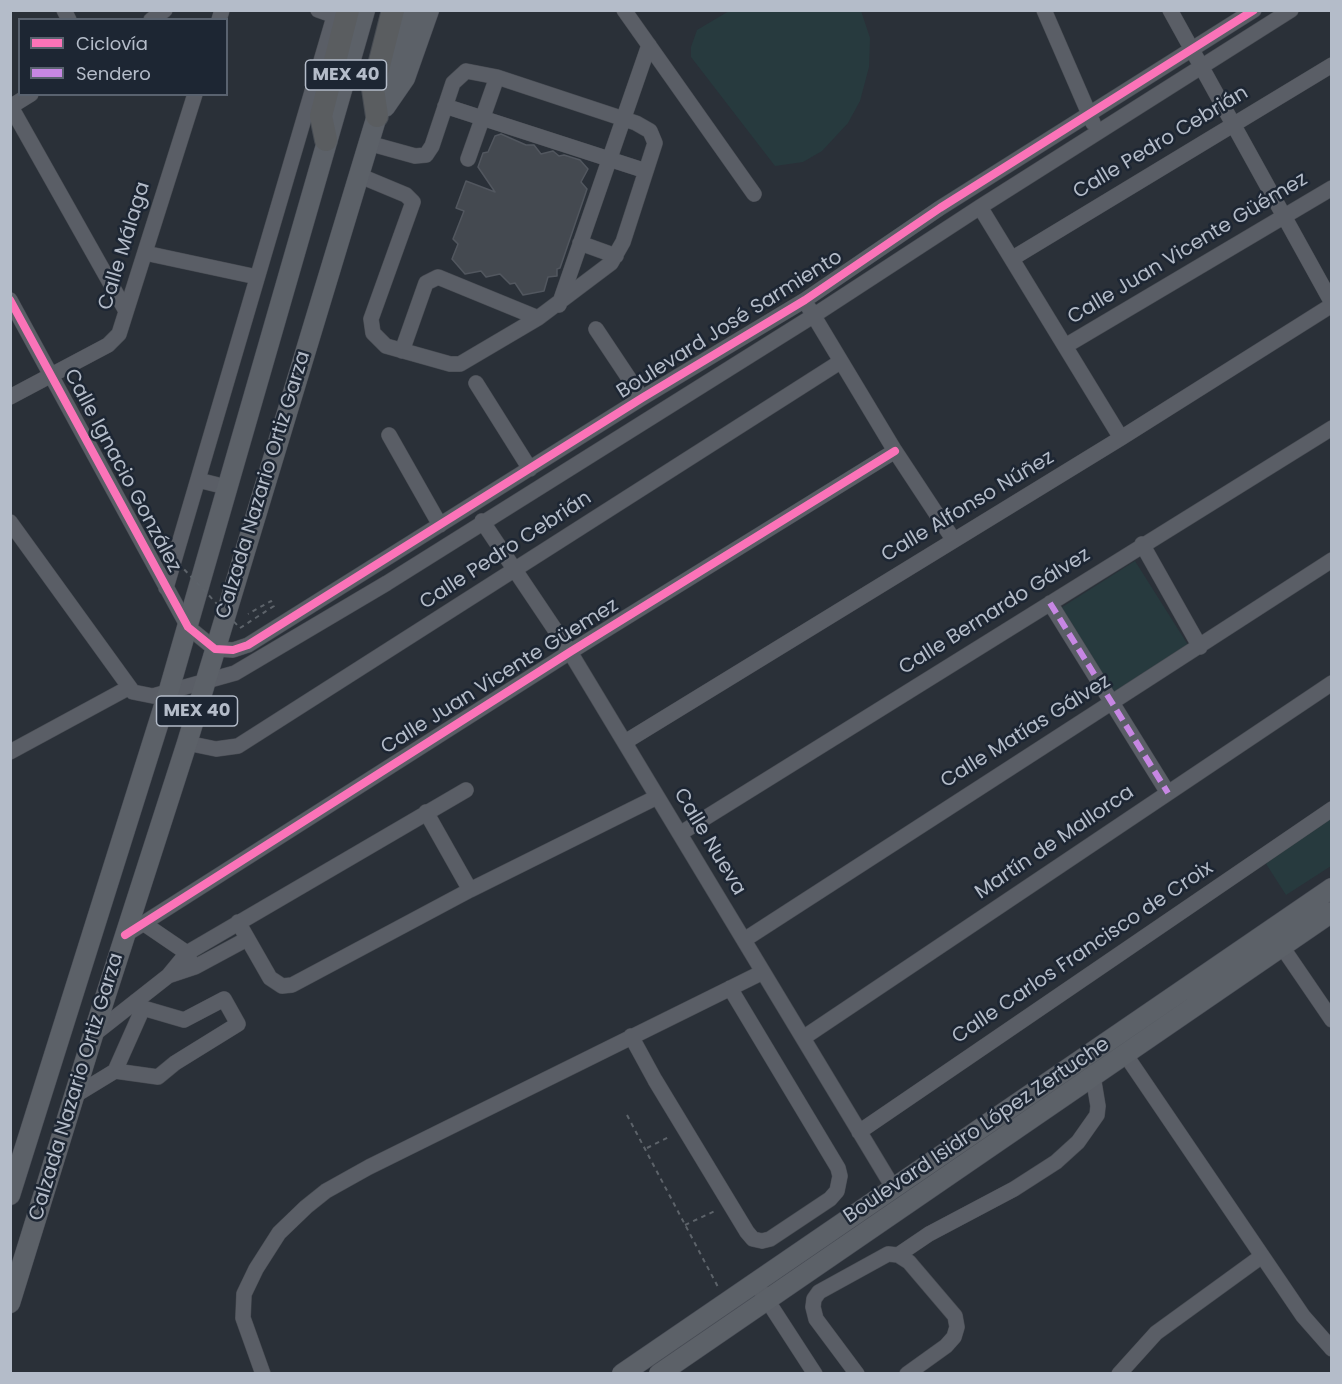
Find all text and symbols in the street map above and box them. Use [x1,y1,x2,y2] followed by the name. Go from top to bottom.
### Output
[18,18,228,96] legend
[76,31,148,56] text: Ciclovía
[306,60,386,90] road number: MEX 40
[76,61,151,86] text: Sendero
[1069,81,1253,205] street label: Calle Pedro Cebrián
[1064,168,1312,330] street label: Calle Juan Vicente Güémez
[94,179,156,313] street label: Calle Málaga
[613,246,847,404] street label: Boulevard José Sarmiento
[212,348,316,622] street label: Calzada Nazario Ortiz Garza
[58,365,186,577] street label: Calle Ignacio González
[877,446,1059,568] street label: Calle Alfonso Núñez
[416,487,596,615] street label: Calle Pedro Cebrián
[895,543,1095,681] street label: Calle Bernardo Gálvez
[377,594,623,760] street label: Calle Juan Vicente Güemez
[937,670,1115,794] street label: Calle Matías Gálvez
[156,696,238,726] road number: MEX 40
[971,781,1139,905] street label: Martín de Mallorca
[668,784,750,900] street label: Calle Nueva
[948,856,1218,1050] street label: Calle Carlos Francisco de Croix
[25,950,129,1224] street label: Calzada Nazario Ortiz Garza
[839,1033,1115,1229] street label: Boulevard Isidro López Zertuche

